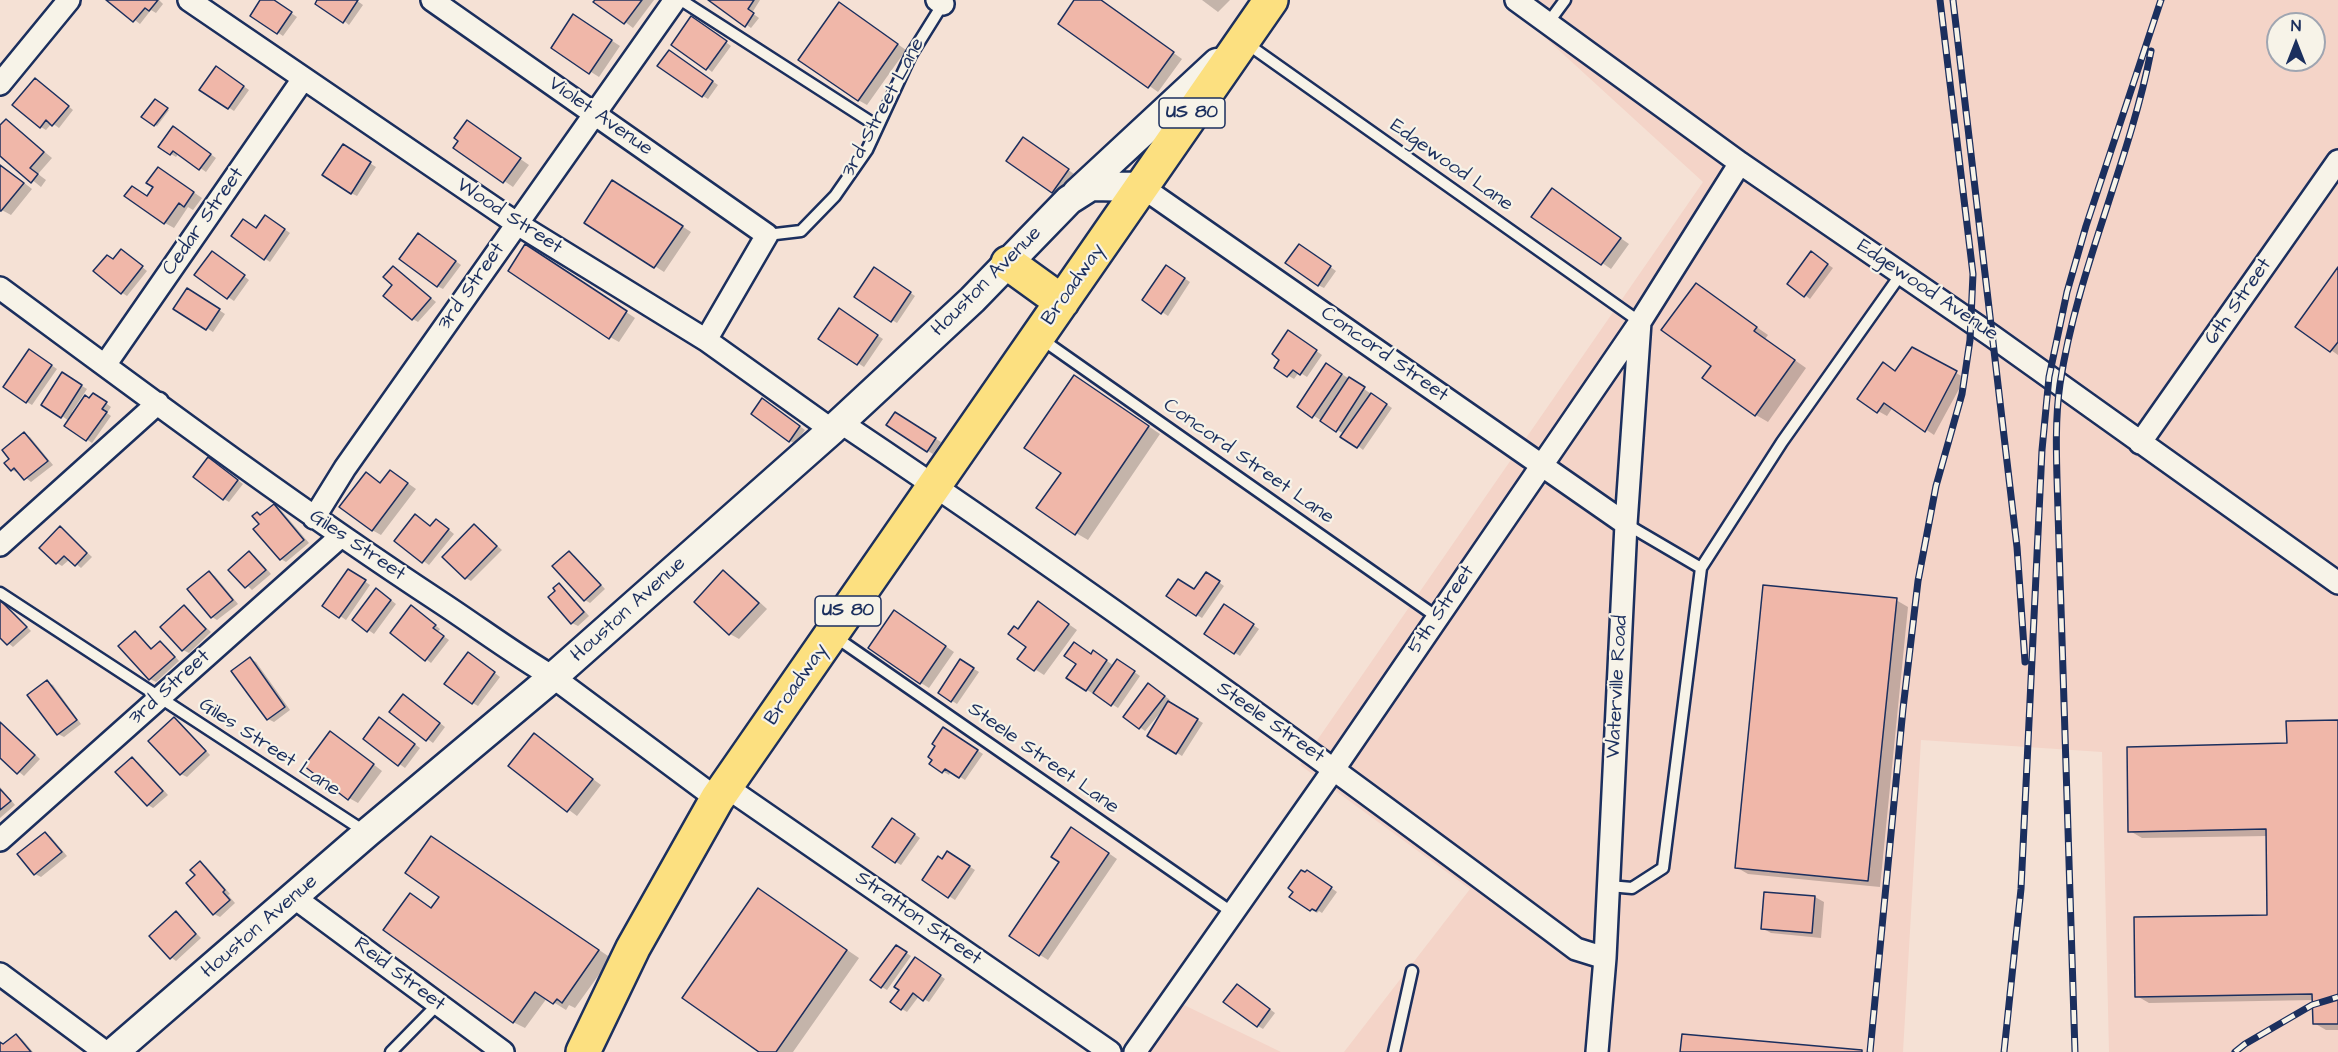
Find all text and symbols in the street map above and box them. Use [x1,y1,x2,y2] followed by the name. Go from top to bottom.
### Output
[2266,12,2326,72] north arrow
[2291,15,2301,37] text: N
[837,34,931,182] street label: 3rd Street Lane
[543,72,657,162] street label: Violet Avenue
[1159,98,1225,128] road number: US 80
[1385,115,1517,217] street label: Edgewood Lane
[158,163,250,281] street label: Cedar Street
[452,174,566,260] street label: Wood Street
[927,222,1047,342] street label: Houston Avenue
[1852,235,2002,347] street label: Edgewood Avenue
[433,239,511,335] street label: 3rd Street
[1037,240,1111,330] street label: Broadway
[2200,254,2278,350] street label: 6th Street
[1316,302,1452,408] street label: Concord Street
[1158,394,1338,530] street label: Concord Street Lane
[304,505,410,587] street label: Giles Street
[567,552,691,668] street label: Houston Avenue
[1404,561,1480,659] street label: 5th Street
[815,596,881,626] road number: US 80
[1602,615,1634,759] street label: Waterville Road
[760,640,834,730] street label: Broadway
[124,645,216,731] street label: 3rd Street
[1211,677,1329,769] street label: Steele Street
[194,693,344,803] street label: Giles Street Lane
[963,698,1123,820] street label: Steele Street Lane
[850,866,986,972] street label: Stratton Street
[197,870,323,984] street label: Houston Avenue
[349,933,449,1017] street label: Reid Street

